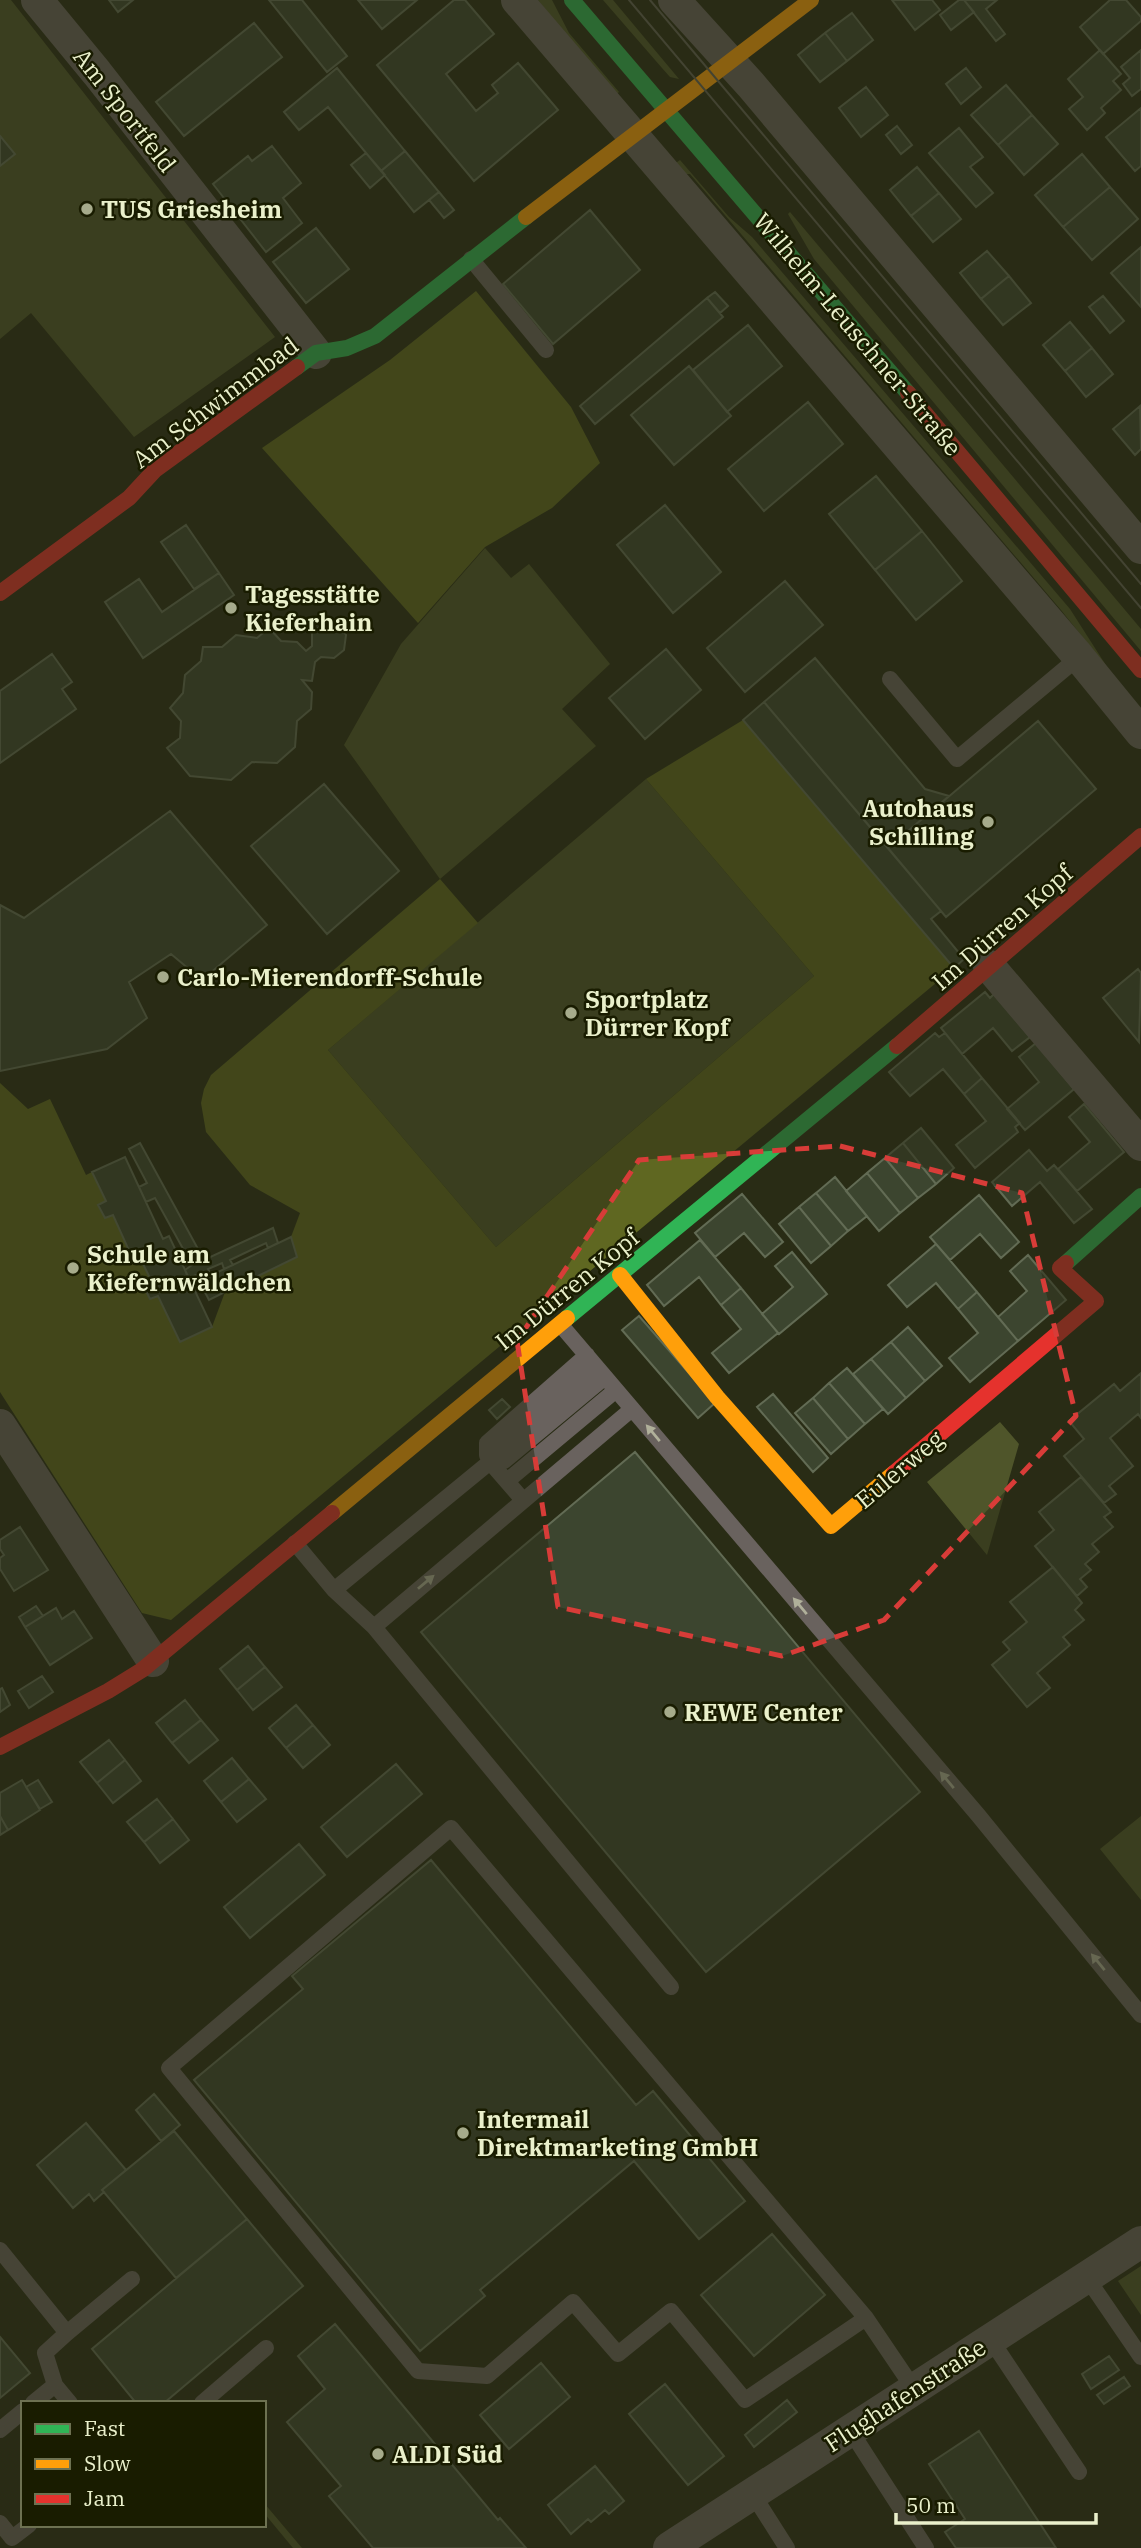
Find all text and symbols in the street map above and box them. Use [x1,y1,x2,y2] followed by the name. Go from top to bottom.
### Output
[66,41,184,179] street label: Am Sportfeld
[101,193,282,225] place label: TUS Griesheim
[79,201,95,217] marker: TUS Griesheim
[747,206,969,462] street label: Wilhelm-Leuschner-Straße
[125,329,305,475] street label: Am Schwimmbad
[245,578,380,638] place label: Tagesstätte Kieferhain
[223,600,239,616] marker: Tagesstätte Kieferhain
[862,792,974,852] place label: Autohaus Schilling
[980,814,996,830] marker: Autohaus Schilling
[925,856,1080,997] street label: Im Dürren Kopf
[177,961,483,993] place label: Carlo-Mierendorff-Schule
[155,969,171,985] marker: Carlo-Mierendorff-Schule
[585,983,731,1043] place label: Sportplatz Dürrer Kopf
[563,1005,579,1021] marker: Sportplatz Dürrer Kopf
[488,1220,647,1357] street label: Im Dürren Kopf
[87,1238,292,1298] place label: Schule am Kiefernwäldchen
[65,1260,81,1276] marker: Schule am Kiefernwäldchen
[848,1423,950,1515] street label: Eulerweg
[646,1424,661,1441] one-way arrow
[417,1575,435,1590] one-way arrow
[792,1597,808,1615] one-way arrow
[684,1696,843,1728] place label: REWE Center
[662,1704,678,1720] marker: REWE Center
[940,1771,955,1788] one-way arrow
[1091,1953,1106,1970] one-way arrow
[477,2103,758,2163] place label: Intermail Direktmarketing GmbH
[455,2125,471,2141] marker: Intermail Direktmarketing GmbH
[818,2331,992,2459] street label: Flughafenstraße
[21,2401,266,2527] legend
[84,2414,125,2442] text: Fast
[392,2438,502,2470] place label: ALDI Süd
[370,2446,386,2462] marker: ALDI Süd
[84,2449,131,2477] text: Slow
[896,2482,1096,2526] scale bar
[84,2484,125,2512] text: Jam
[906,2491,956,2519] text: 50 m

